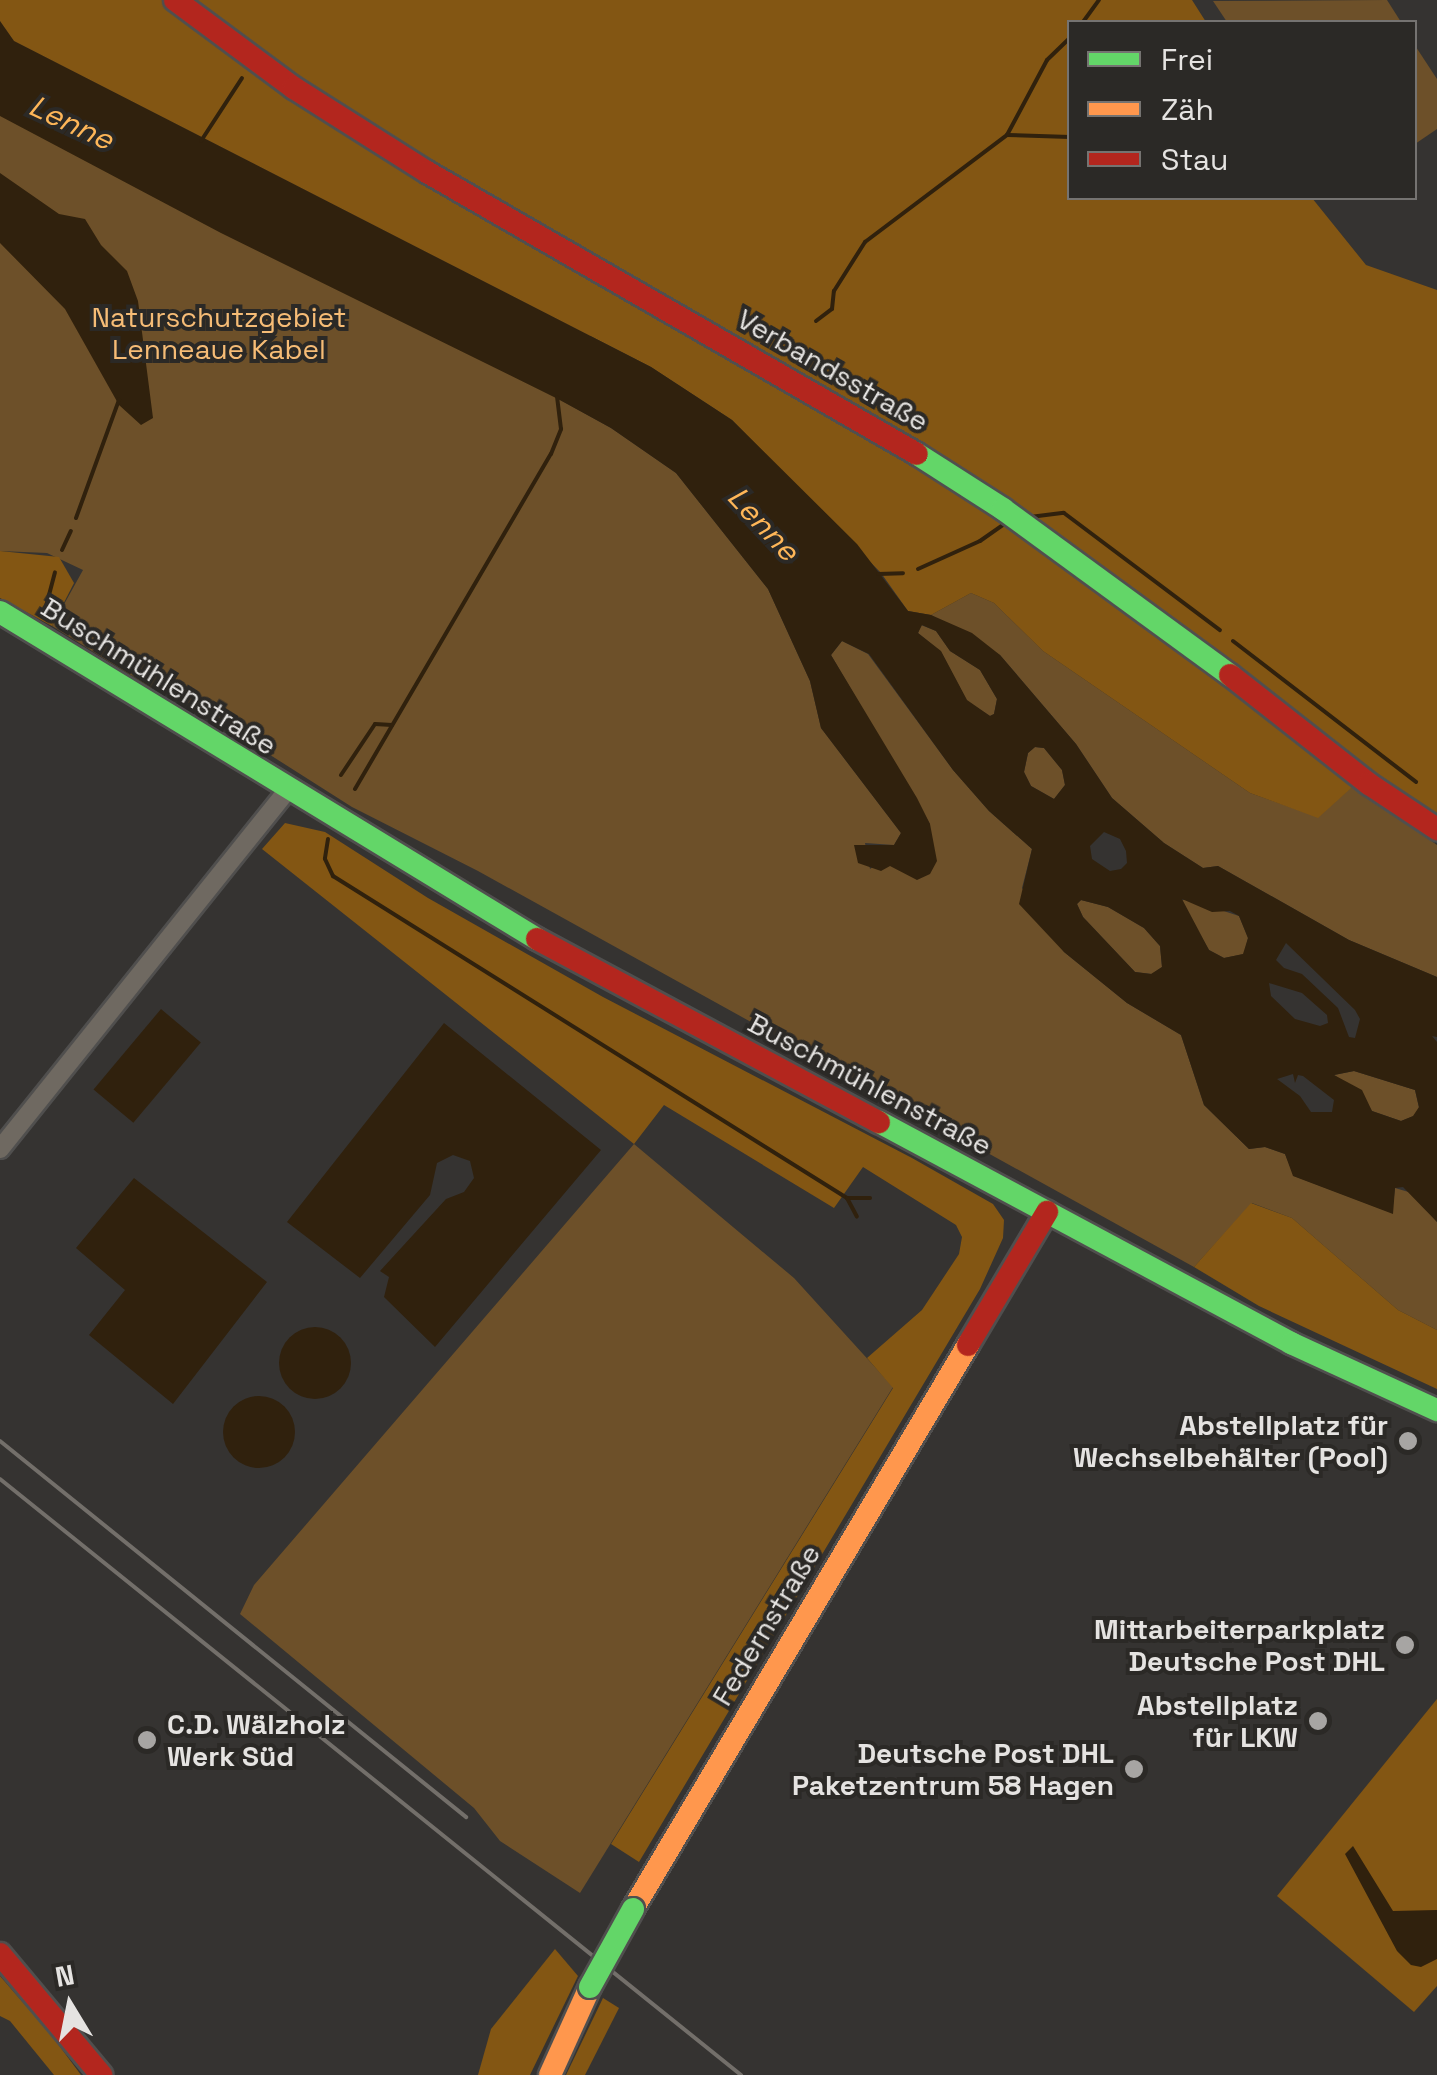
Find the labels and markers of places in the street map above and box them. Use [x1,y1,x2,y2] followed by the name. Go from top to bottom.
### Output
[1073,1408,1388,1474] place label: Abstellplatz für Wechselbehälter (Pool)
[1397,1430,1419,1452] marker: Abstellplatz für Wechselbehälter (Pool)
[1094,1612,1385,1678] place label: Mittarbeiterparkplatz Deutsche Post DHL
[1394,1634,1416,1656] marker: Mittarbeiterparkplatz Deutsche Post DHL
[1137,1688,1298,1754] place label: Abstellplatz für LKW
[167,1707,346,1773] place label: C.D. Wälzholz Werk Süd
[1307,1710,1329,1732] marker: Abstellplatz für LKW
[136,1729,158,1751] marker: C.D. Wälzholz Werk Süd
[792,1736,1114,1802] place label: Deutsche Post DHL Paketzentrum 58 Hagen
[1123,1758,1145,1780] marker: Deutsche Post DHL Paketzentrum 58 Hagen

